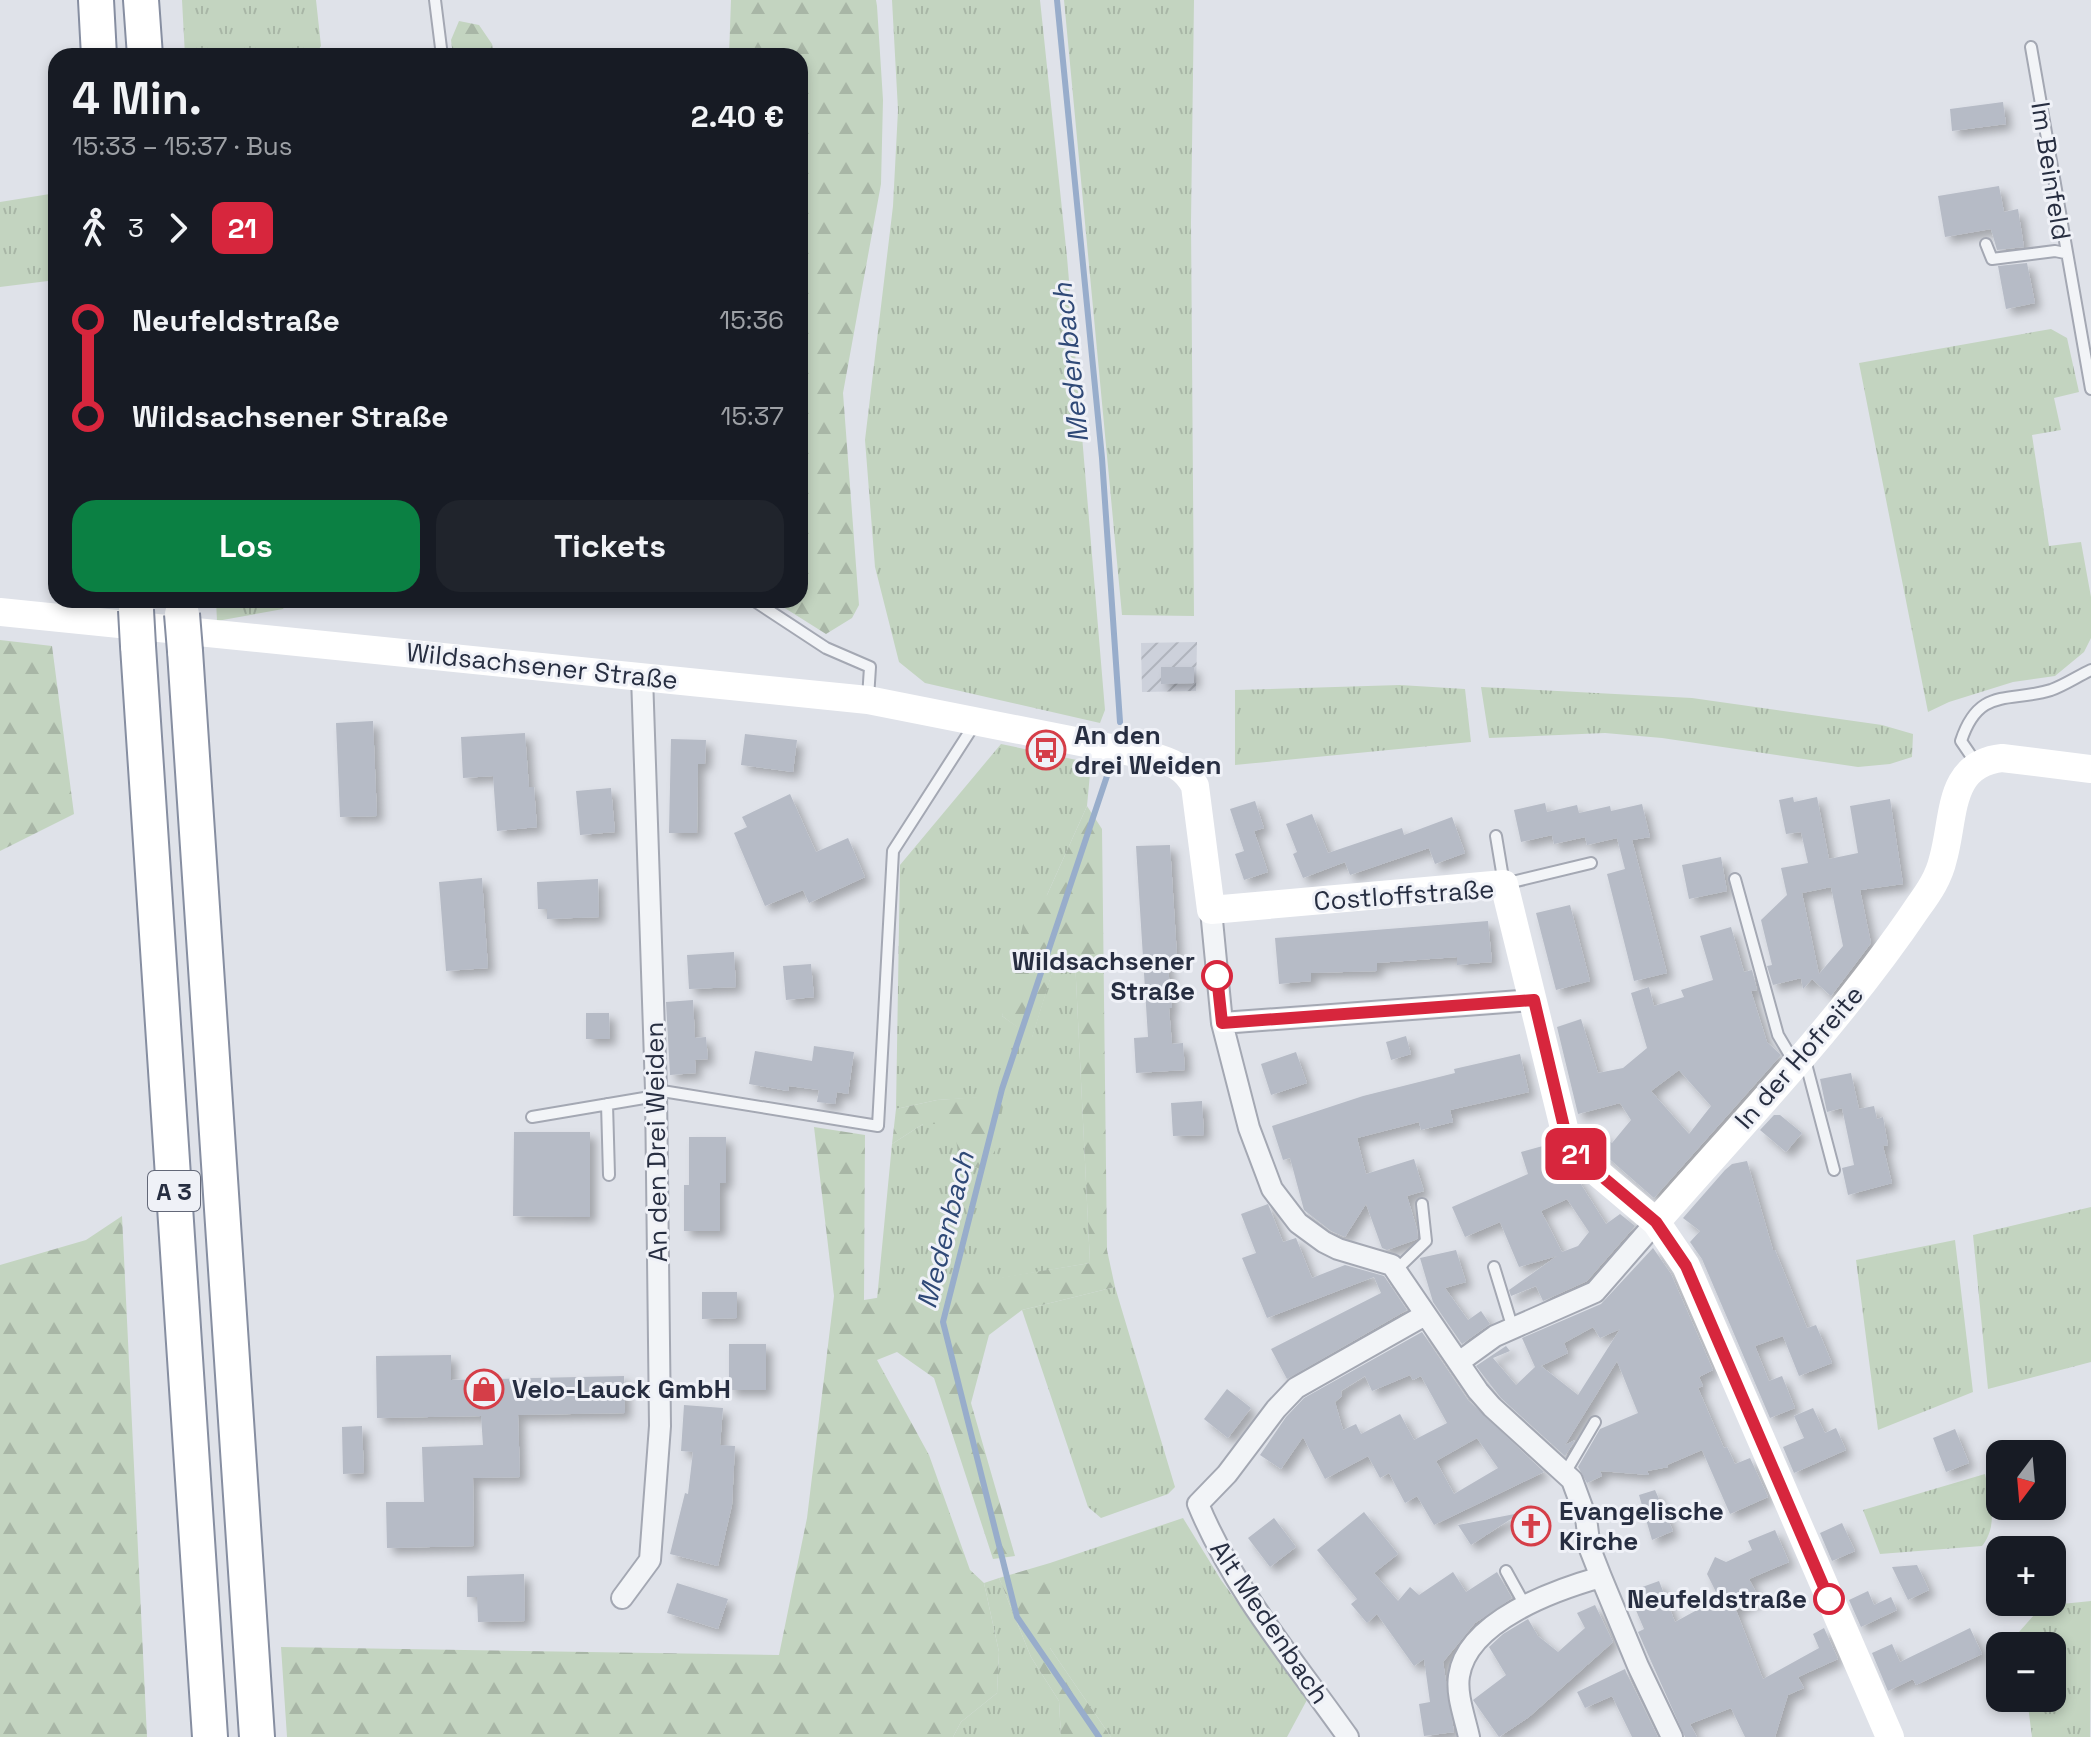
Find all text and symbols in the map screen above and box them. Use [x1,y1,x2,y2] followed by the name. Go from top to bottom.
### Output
[72,71,202,127] text: 4 Min.
[691,97,784,136] text: 2.40 €
[2023,100,2079,242] street label: Im Beinfeld
[72,129,293,163] text: 15:33 – 15:37 · Bus
[72,206,116,250] icon: walk
[156,206,200,250] icon: forward
[228,210,257,246] text: 21
[128,211,144,245] text: 3
[1044,281,1096,445] water label: Medenbach
[132,301,340,340] text: Neufeldstraße
[719,303,784,337] text: 15:36
[132,397,449,436] text: Wildsachsener Straße
[721,399,784,433] text: 15:37
[72,500,420,592] button: Los
[436,500,784,592] button: Tickets
[405,635,679,697] street label: Wildsachsener Straße
[1074,718,1222,782] place label: An den drei Weiden
[1025,729,1067,771] bus stop icon: An den drei Weiden
[1312,872,1496,918] street label: Costloffstraße
[1012,944,1195,1008] place label: Wildsachsener Straße
[1202,961,1232,991] marker: Wildsachsener Straße
[1727,978,1871,1136] street label: In der Hofreite
[637,1021,675,1263] street label: An den Drei Weiden
[1540,1128,1612,1180] line badge: 21
[1561,1136,1591,1172] text: 21
[908,1147,982,1312] water label: Medenbach
[148,1171,200,1211] road number: A 3
[463,1368,505,1410] shop icon: Velo-Lauck GmbH
[512,1372,731,1406] place label: Velo-Lauck GmbH
[1986,1440,2066,1520] north arrow
[1986,1440,2066,1712] map controls
[1559,1494,1724,1558] place label: Evangelische Kirche
[1510,1505,1552,1547] church icon: Evangelische Kirche
[1203,1534,1337,1710] street label: Alt Medenbach
[1986,1536,2066,1616] button: +
[1627,1582,1807,1616] place label: Neufeldstraße
[1814,1584,1844,1614] marker: Neufeldstraße
[1986,1632,2066,1712] button: −

